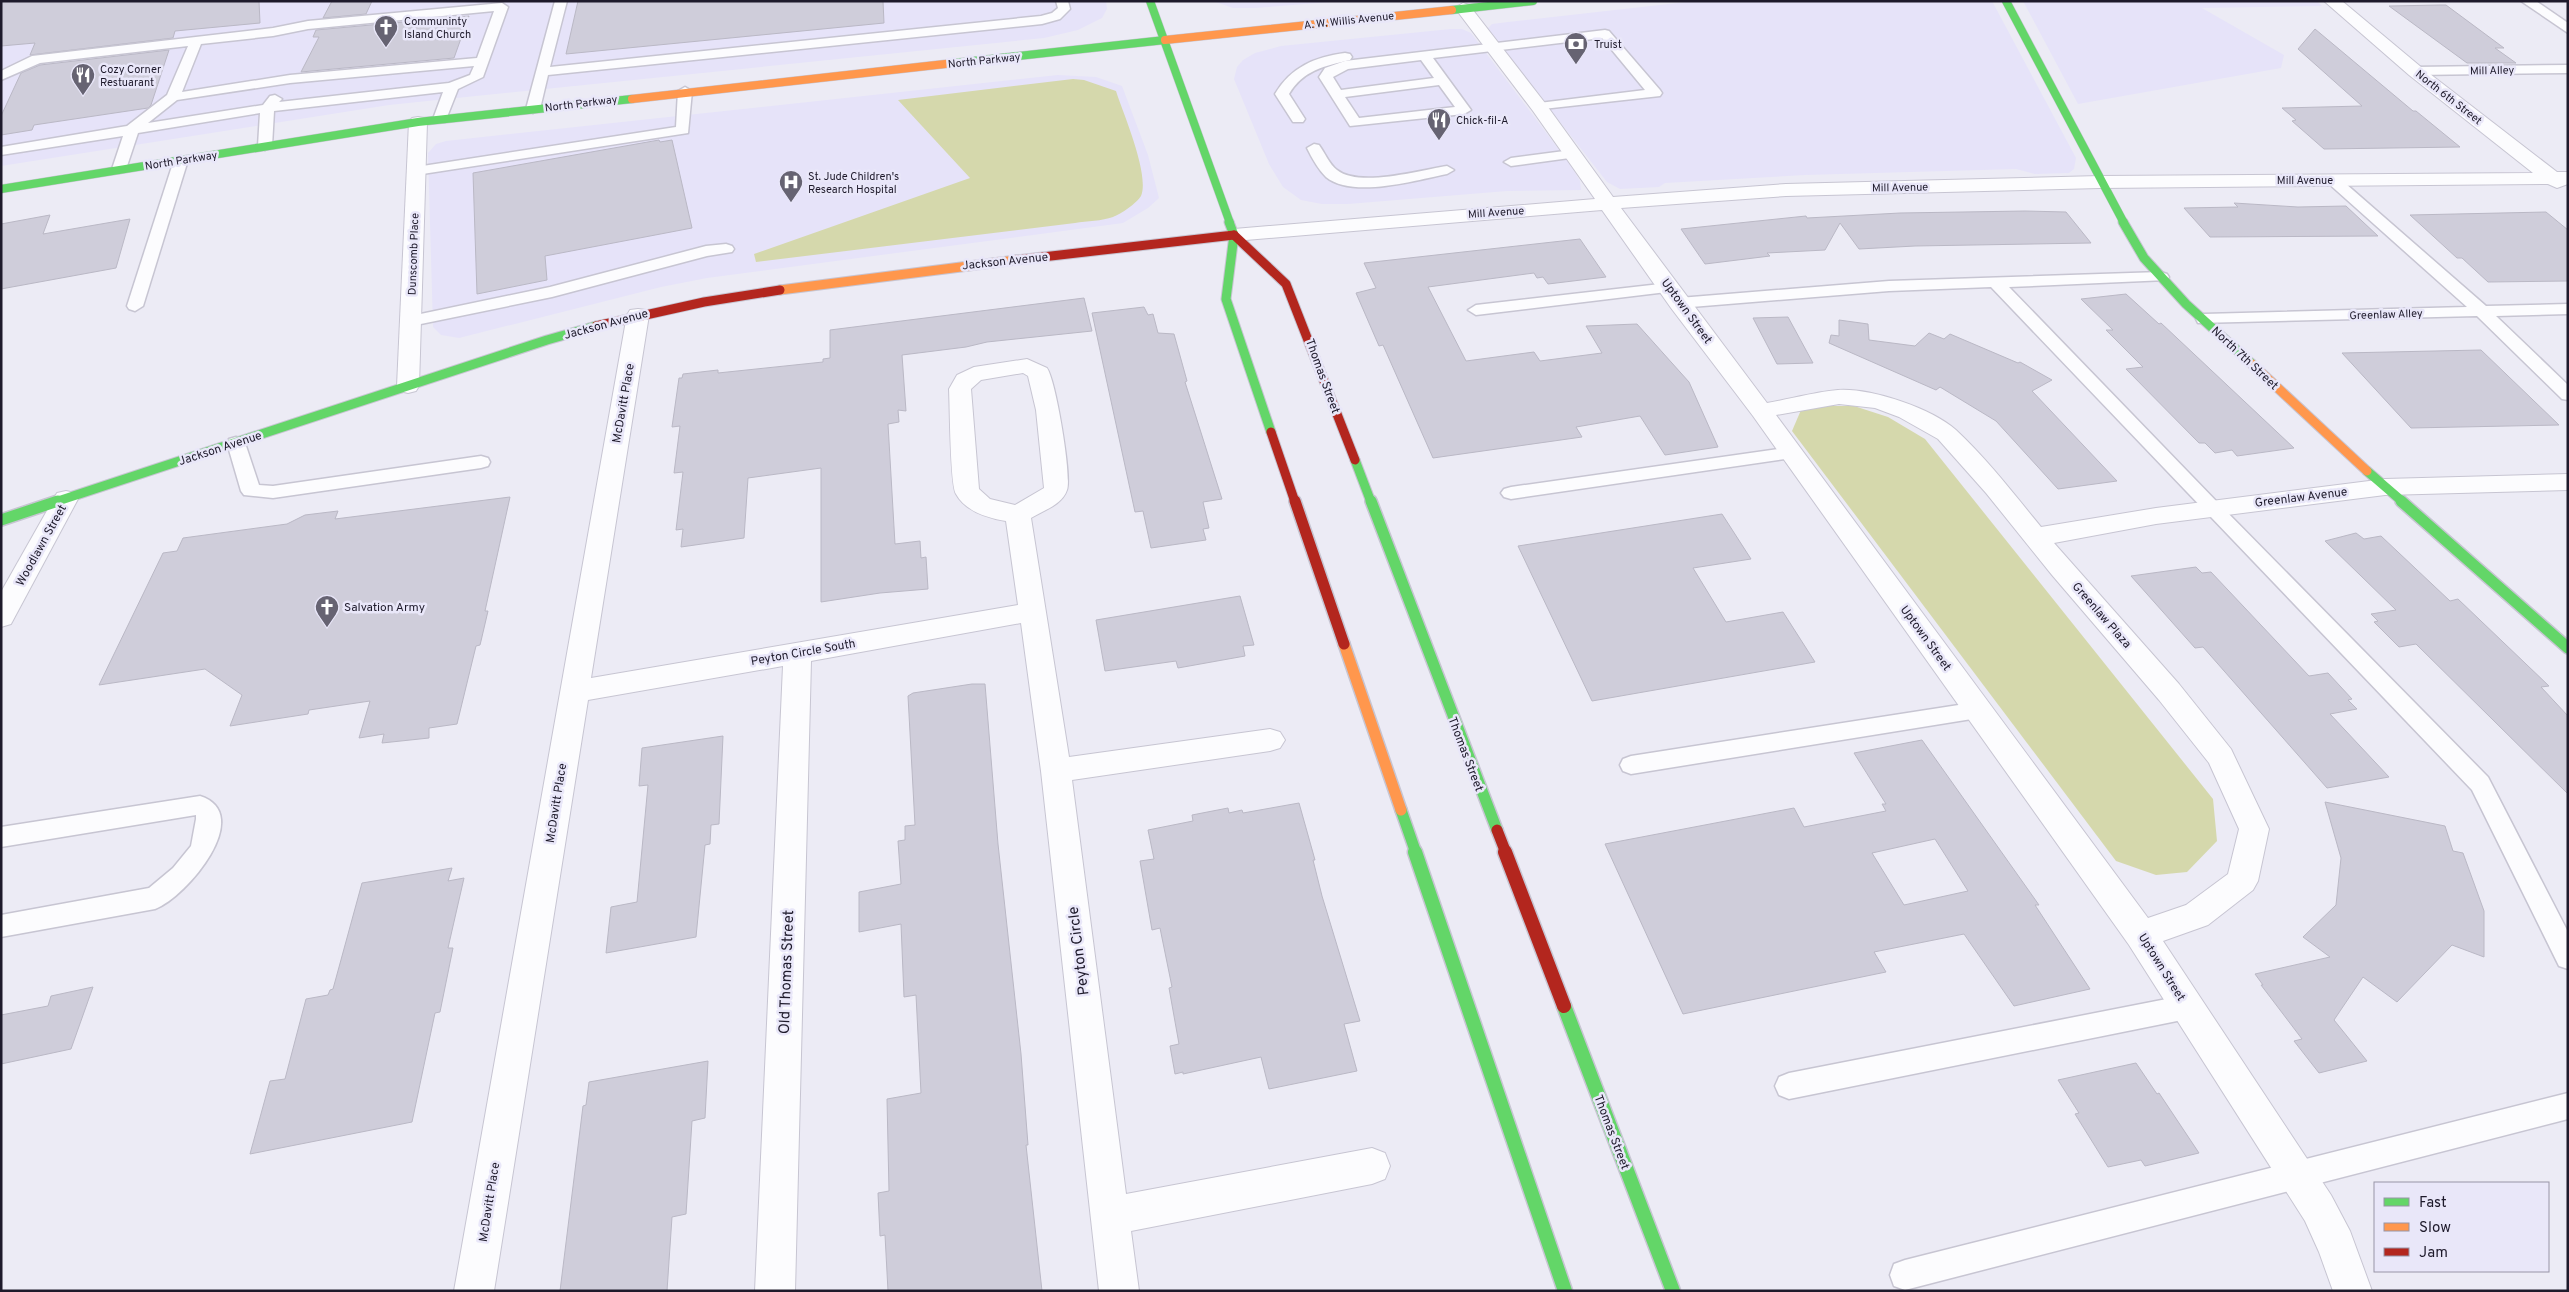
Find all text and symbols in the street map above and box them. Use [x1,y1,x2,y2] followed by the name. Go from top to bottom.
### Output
[1303,9,1395,33] street label: A. W. Willis Avenue
[373,14,399,48] church icon: Communinty Island Church
[404,15,471,42] place label: Communinty Island Church
[1563,31,1589,65] bank icon: Truist
[1594,38,1622,52] place label: Truist
[947,50,1021,72] street label: North Parkway
[70,62,96,96] restaurant icon: Cozy Corner Restuarant
[100,63,162,90] place label: Cozy Corner Restuarant
[2470,64,2514,78] street label: Mill Alley
[2412,67,2484,128] street label: North 6th Street
[544,93,618,115] street label: North Parkway
[1426,107,1452,141] restaurant icon: Chick-fil-A
[1456,114,1509,128] place label: Chick-fil-A
[144,148,218,174] street label: North Parkway
[778,169,804,203] hospital icon: St. Jude Children's Research Hospital
[808,170,899,197] place label: St. Jude Children's Research Hospital
[2277,174,2333,188] street label: Mill Avenue
[1872,181,1928,195] street label: Mill Avenue
[1467,204,1525,222] street label: Mill Avenue
[406,213,422,295] street label: Dunscomb Place
[961,250,1049,274] street label: Jackson Avenue
[1657,276,1715,347] street label: Uptown Street
[562,306,650,344] street label: Jackson Avenue
[2349,307,2423,323] street label: Greenlaw Alley
[2207,323,2281,394] street label: North 7th Street
[1301,337,1343,416] street label: Thomas Street
[609,362,639,444] street label: McDavitt Place
[177,428,264,470] street label: Jackson Avenue
[2254,484,2348,512] street label: Greenlaw Avenue
[13,502,71,589] street label: Woodlawn Street
[2068,579,2134,652] street label: Greenlaw Plaza
[314,594,340,628] church icon: Salvation Army
[344,600,425,616] place label: Salvation Army
[1896,603,1954,674] street label: Uptown Street
[750,636,857,670] street label: Peyton Circle South
[1444,715,1487,794] street label: Thomas Street
[543,762,571,844] street label: McDavitt Place
[1065,905,1094,996] street label: Peyton Circle
[776,910,799,1035] street label: Old Thomas Street
[2134,931,2188,1004] street label: Uptown Street
[1590,1093,1633,1172] street label: Thomas Street
[476,1161,504,1243] street label: McDavitt Place
[2374,1182,2549,1272] legend
[2419,1194,2447,1213] text: Fast
[2419,1219,2451,1238] text: Slow
[2419,1244,2448,1263] text: Jam

